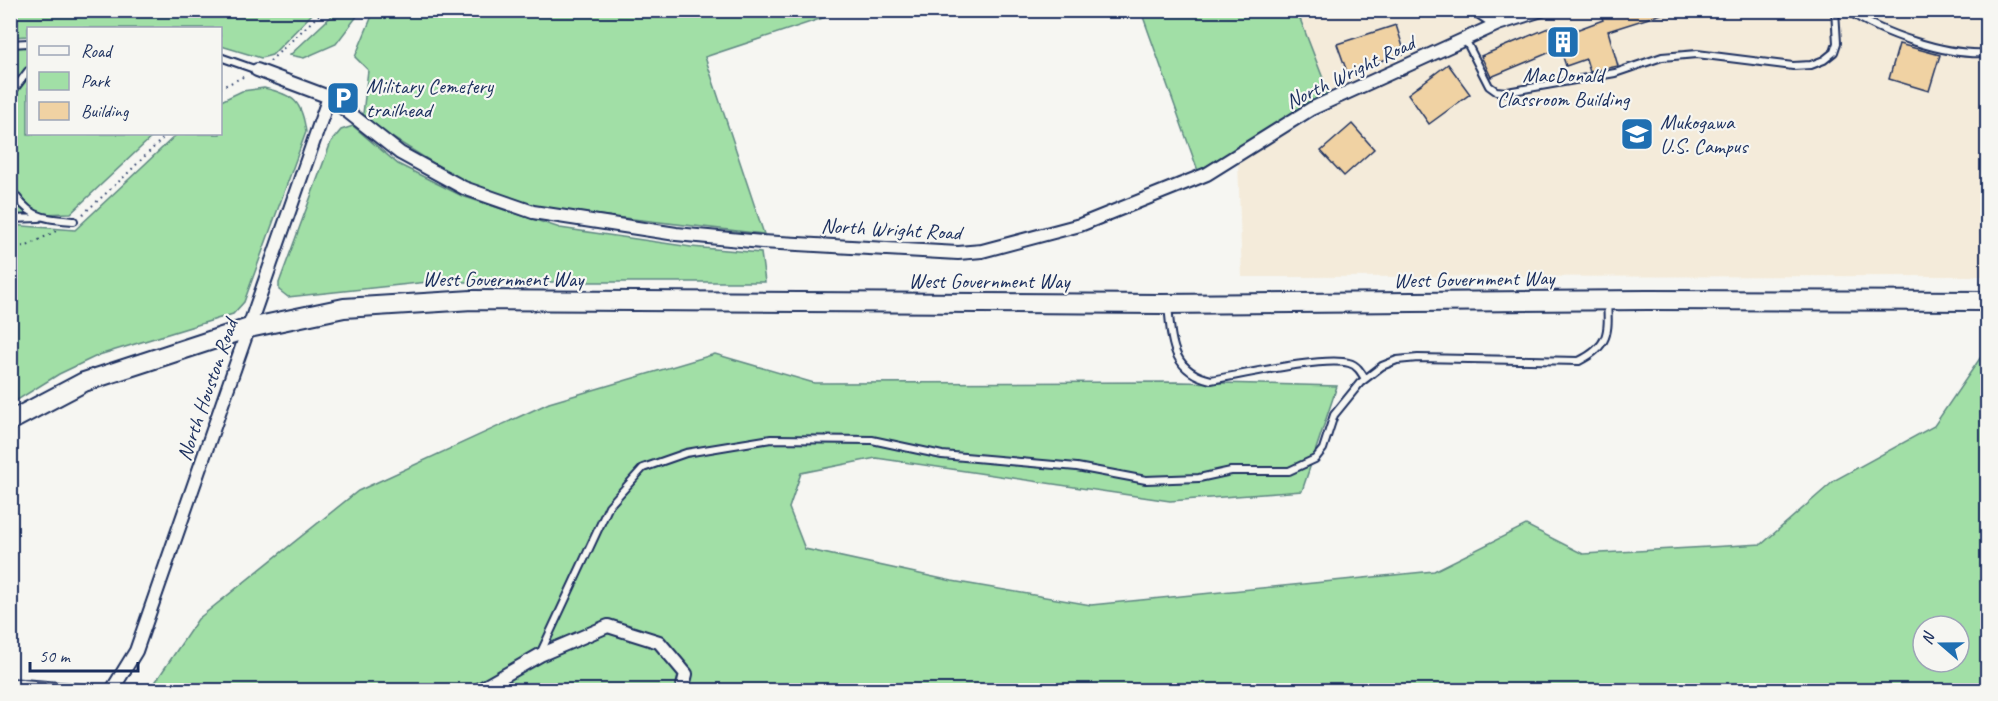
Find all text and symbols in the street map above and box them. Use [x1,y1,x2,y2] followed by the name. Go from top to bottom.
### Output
[1545,24,1581,60] building icon: MacDonald Classroom Building
[27,27,222,135] legend
[1281,28,1422,114] street label: North Wright Road
[81,40,114,62] text: Road
[1497,62,1631,112] place label: MacDonald Classroom Building
[81,70,111,92] text: Park
[366,73,495,123] place label: Military Cemetery trailhead
[325,80,361,116] parking icon: Military Cemetery trailhead
[81,100,130,122] text: Building
[1660,109,1749,159] place label: Mukogawa U.S. Campus
[1619,116,1655,152] school or university icon: Mukogawa U.S. Campus
[820,212,965,246] street label: North Wright Road
[1393,265,1556,293] street label: West Government Way
[423,266,585,292] street label: West Government Way
[909,268,1071,294] street label: West Government Way
[171,312,245,464] street label: North Houston Road
[1911,614,1971,674] north arrow
[1917,628,1940,647] text: N
[30,635,138,673] scale bar
[39,645,72,667] text: 50 m

